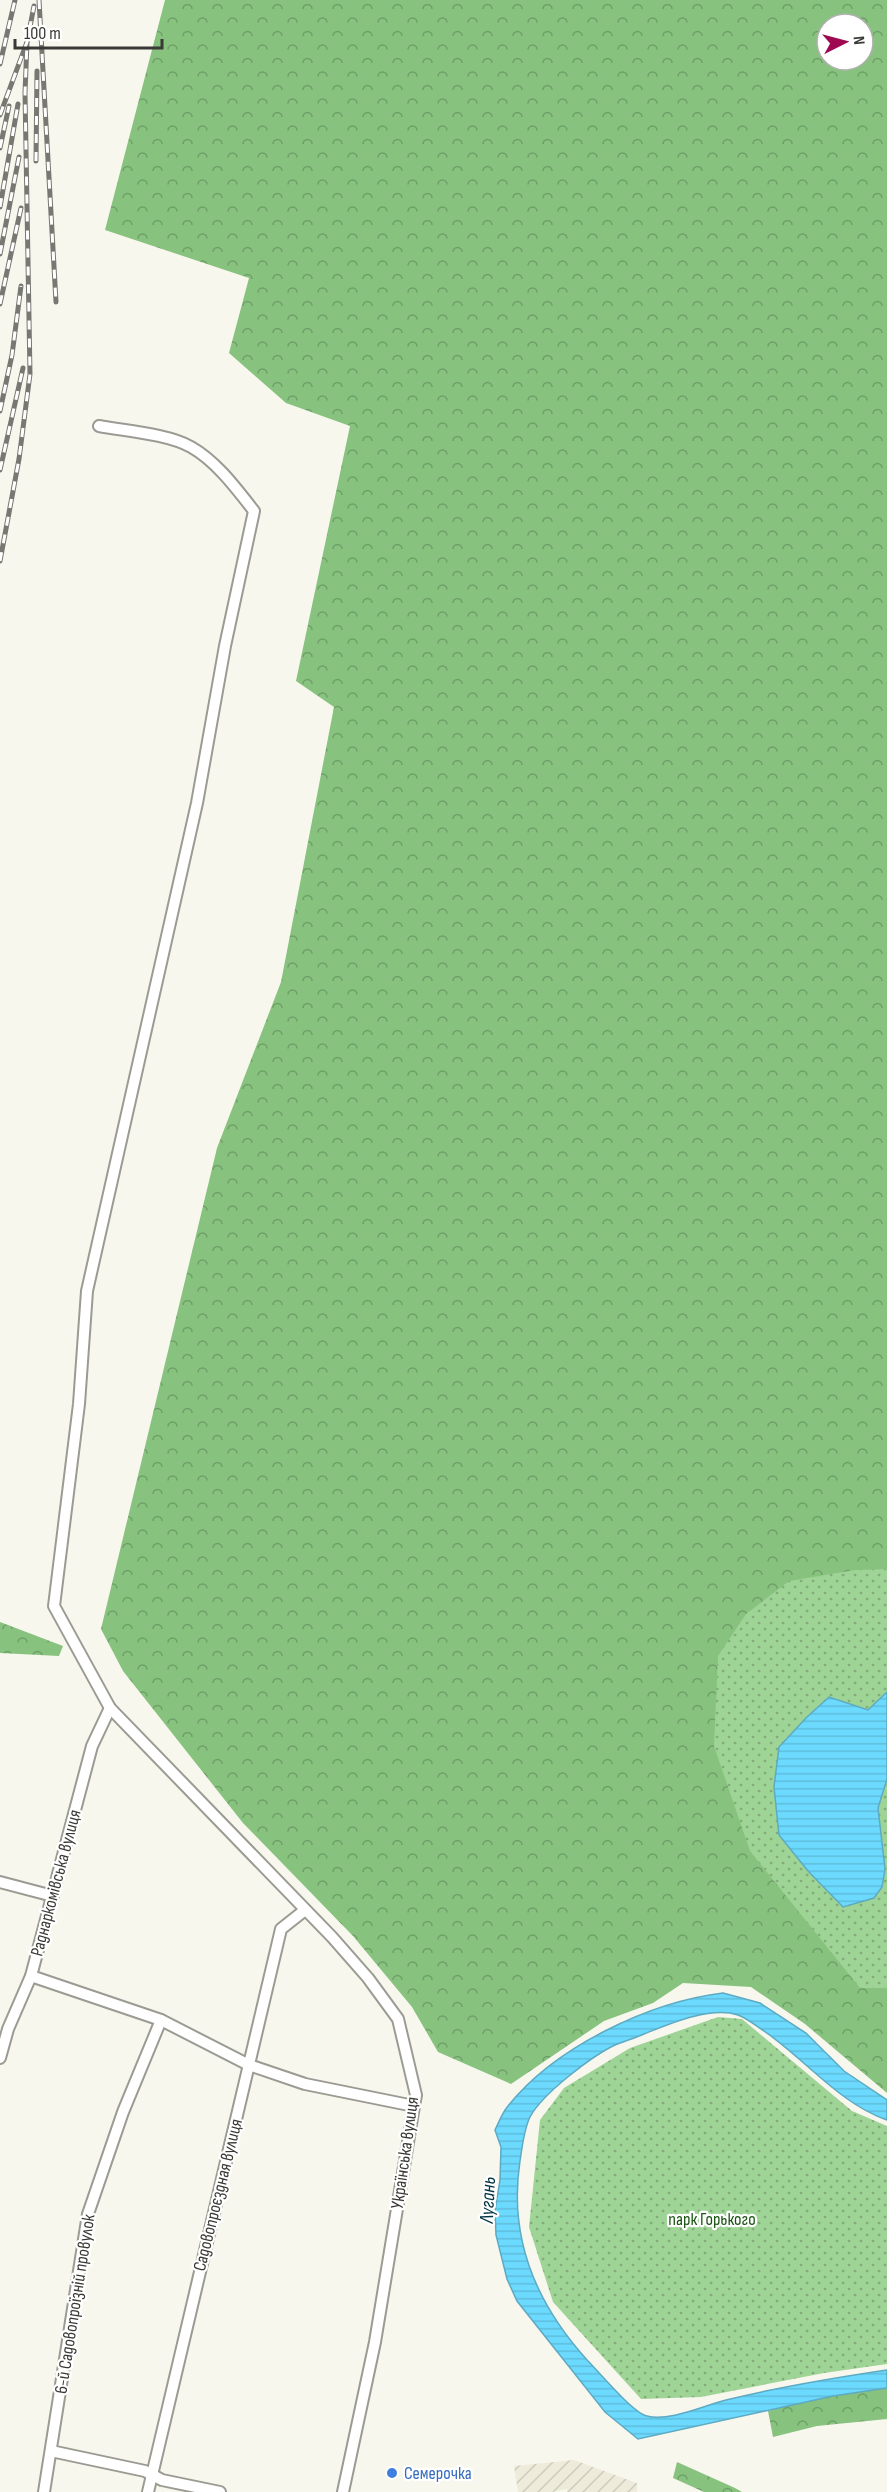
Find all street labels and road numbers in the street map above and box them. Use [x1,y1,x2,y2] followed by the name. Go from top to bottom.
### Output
[26,1807,86,1959] street label: Раднаркомівська вулиця
[387,2095,423,2211] street label: Українська вулиця
[189,2117,247,2273] street label: Садовопроєздная вулиця
[50,2213,100,2395] street label: 6-й Садовопроїзній провулок

